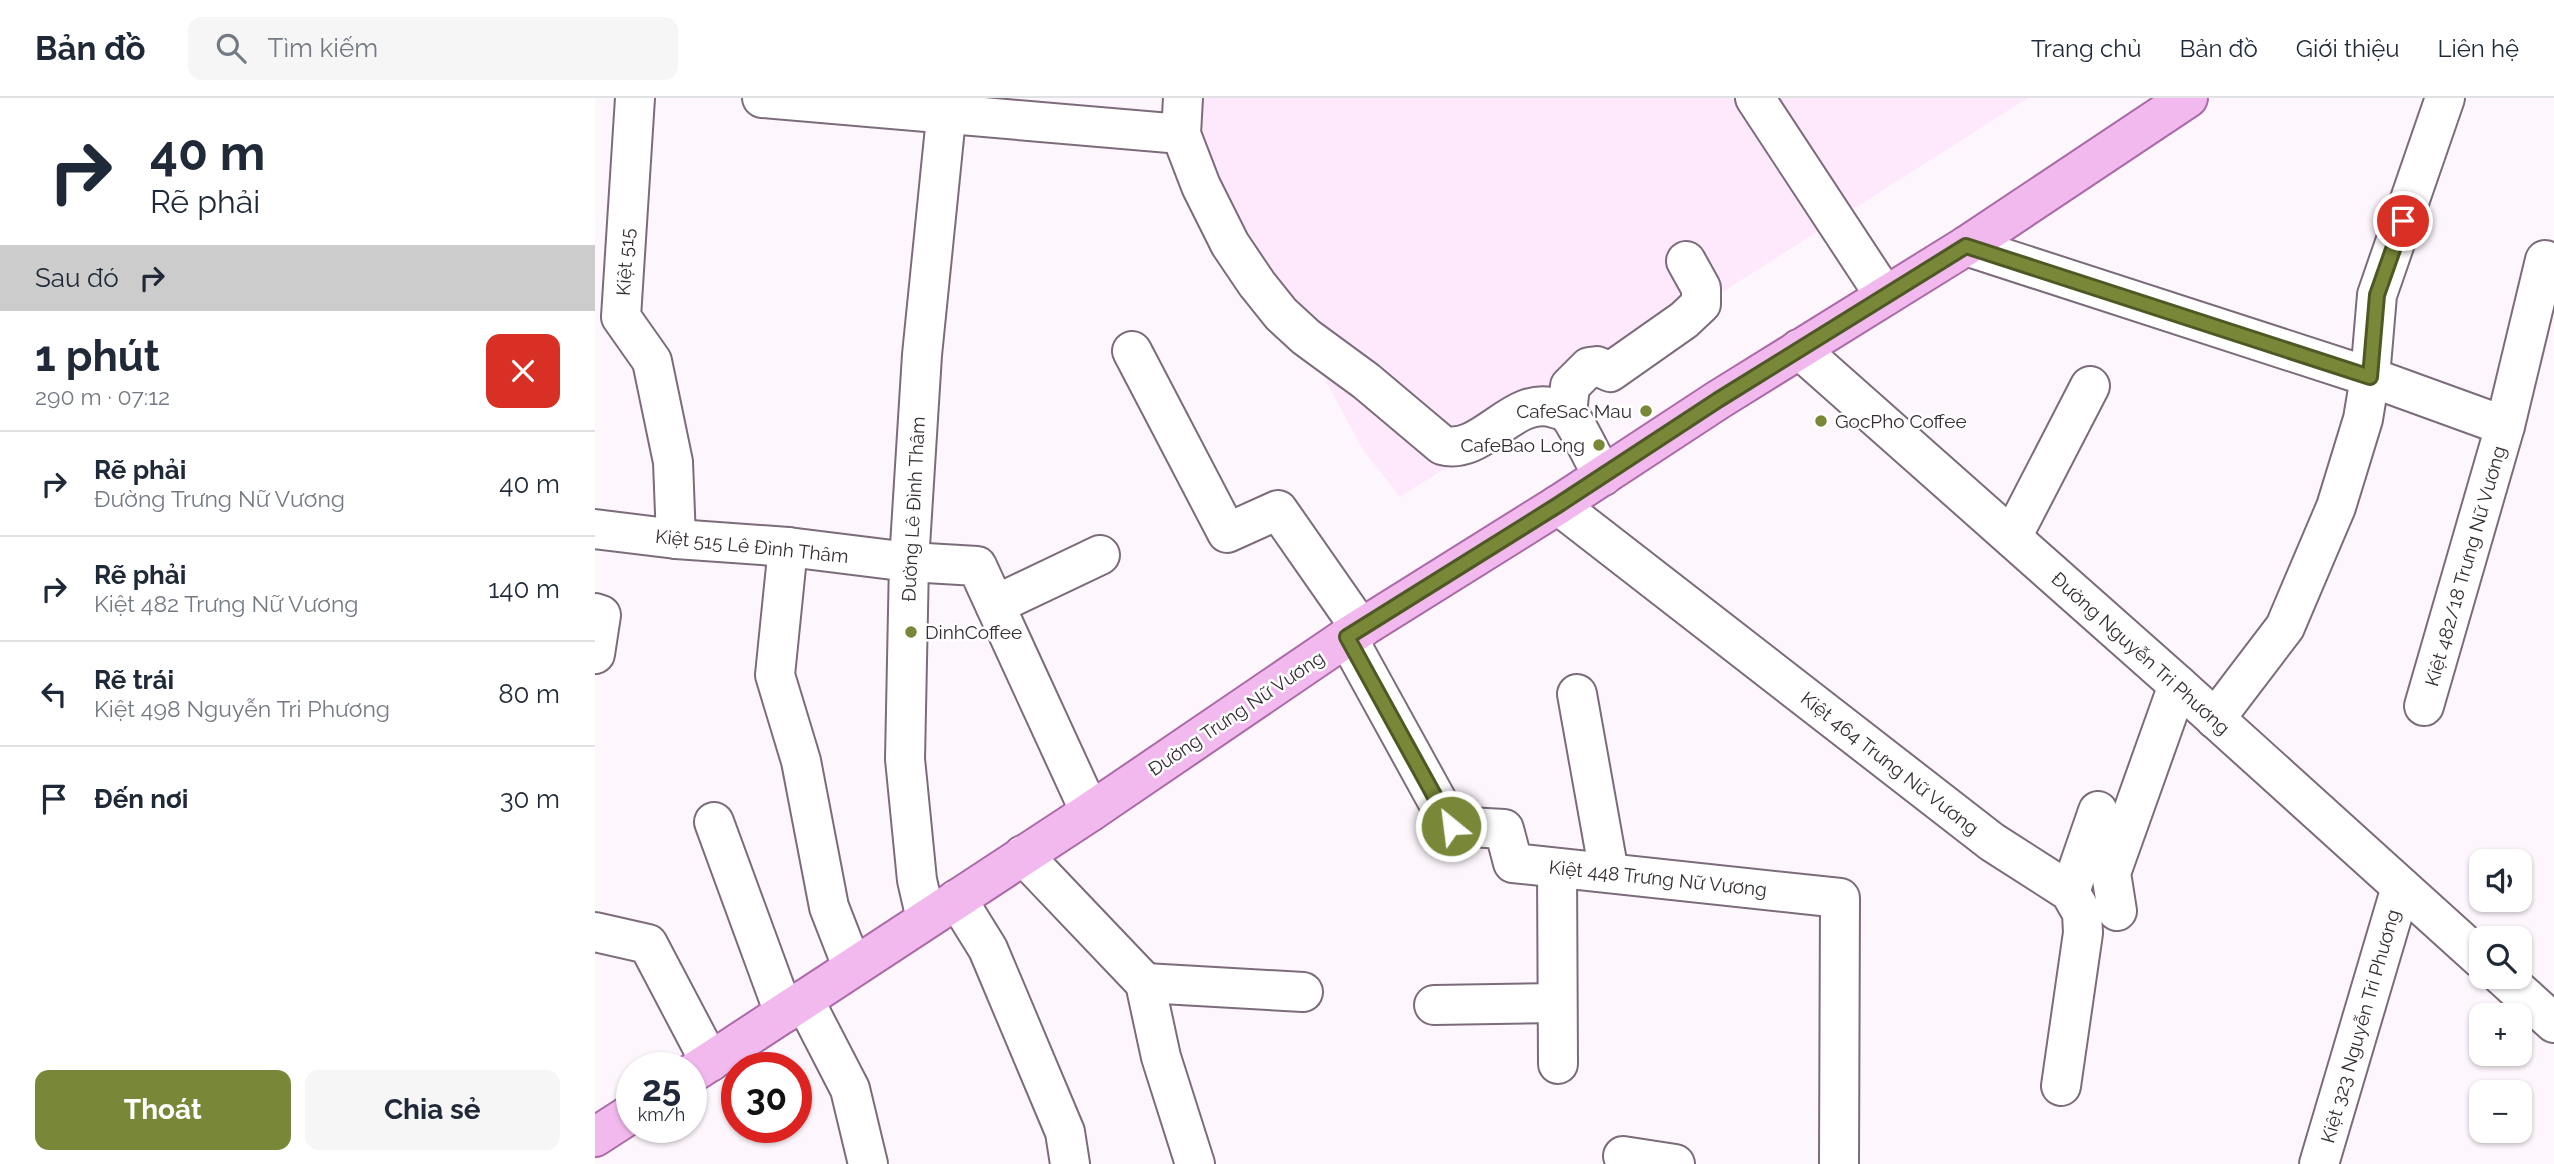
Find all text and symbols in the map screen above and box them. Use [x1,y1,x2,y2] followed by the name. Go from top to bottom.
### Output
[188,17,678,80] search box
[35,29,146,68] text: Bản đồ
[212,29,250,67] icon: search
[268,33,378,63] text: Tìm kiếm
[2031,34,2141,63] text: Trang chủ
[2179,34,2258,63] text: Bản đồ
[2296,34,2399,63] text: Giới thiệu
[2437,34,2519,63] text: Liên hệ
[150,124,265,181] text: 40 m
[35,126,126,217] icon: right
[150,183,260,220] text: Rẽ phải
[2373,191,2433,251] pin
[2384,202,2422,240] icon: arrive
[612,228,638,296] street label: Kiệt 515
[133,259,171,297] icon: right
[35,263,119,293] text: Sau đó
[35,332,160,381] text: 1 phút
[486,334,560,408] button: close
[35,383,170,410] text: 290 m · 07:12
[1516,400,1632,422] place label: CafeSac Mau
[1638,403,1654,419] marker: CafeSac Mau
[1835,410,1967,432] place label: GocPho Coffee
[1813,413,1829,429] marker: GocPho Coffee
[897,416,929,602] street label: Đường Lê Đình Thâm
[1461,434,1585,456] place label: CafeBao Long
[1591,437,1607,453] marker: CafeBao Long
[2420,443,2510,689] street label: Kiệt 482/18 Trưng Nữ Vương
[94,455,186,485] text: Rẽ phải
[35,465,73,503] icon: right
[499,469,560,499] text: 40 m
[94,485,345,512] text: Đường Trưng Nữ Vương
[654,525,850,567] street label: Kiệt 515 Lê Đình Thâm
[94,560,186,590] text: Rẽ phải
[2047,567,2235,739] street label: Đường Nguyễn Tri Phương
[35,570,73,608] icon: right
[488,574,560,604] text: 140 m
[94,590,359,617] text: Kiệt 482 Trưng Nữ Vương
[925,621,1022,643] place label: DinhCoffee
[903,624,919,640] marker: DinhCoffee
[1144,646,1328,780] street label: Đường Trưng Nữ Vương
[94,665,174,695] text: Rẽ trái
[35,675,73,713] icon: left
[498,679,560,709] text: 80 m
[1797,687,1983,839] street label: Kiệt 464 Trưng Nữ Vương
[94,695,390,722] text: Kiệt 498 Nguyễn Tri Phương
[35,780,73,818] icon: arrive
[94,784,188,814] text: Đến nơi
[500,784,560,814] text: 30 m
[1414,789,1488,863] position arrow
[2469,849,2532,1143] map controls
[2469,849,2532,912] button: sound
[1548,856,1768,900] street label: Kiệt 448 Trưng Nữ Vương
[2316,907,2404,1145] street label: Kiệt 323 Nguyễn Tri Phương
[2469,926,2532,989] button: search
[2469,1003,2532,1066] button: +
[721,1052,812,1143] speed limit sign: 30
[642,1068,681,1109] text: 25
[35,1070,291,1150] button: Thoát
[305,1070,560,1150] button: Chia sẻ
[2469,1080,2532,1143] button: −
[638,1104,685,1125] text: km/h

